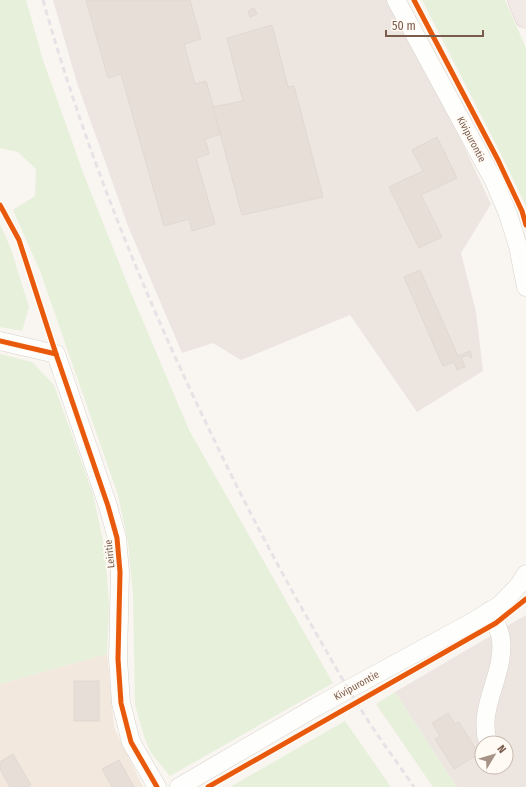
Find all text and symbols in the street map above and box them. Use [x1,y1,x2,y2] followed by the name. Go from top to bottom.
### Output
[386,12,483,38] scale bar
[392,19,416,33] text: 50 m
[454,115,488,164] street label: Kivipurontie
[103,539,117,569] street label: Leiritie
[332,669,381,703] street label: Kivipurontie
[474,735,514,775] north arrow
[494,743,509,756] text: N

